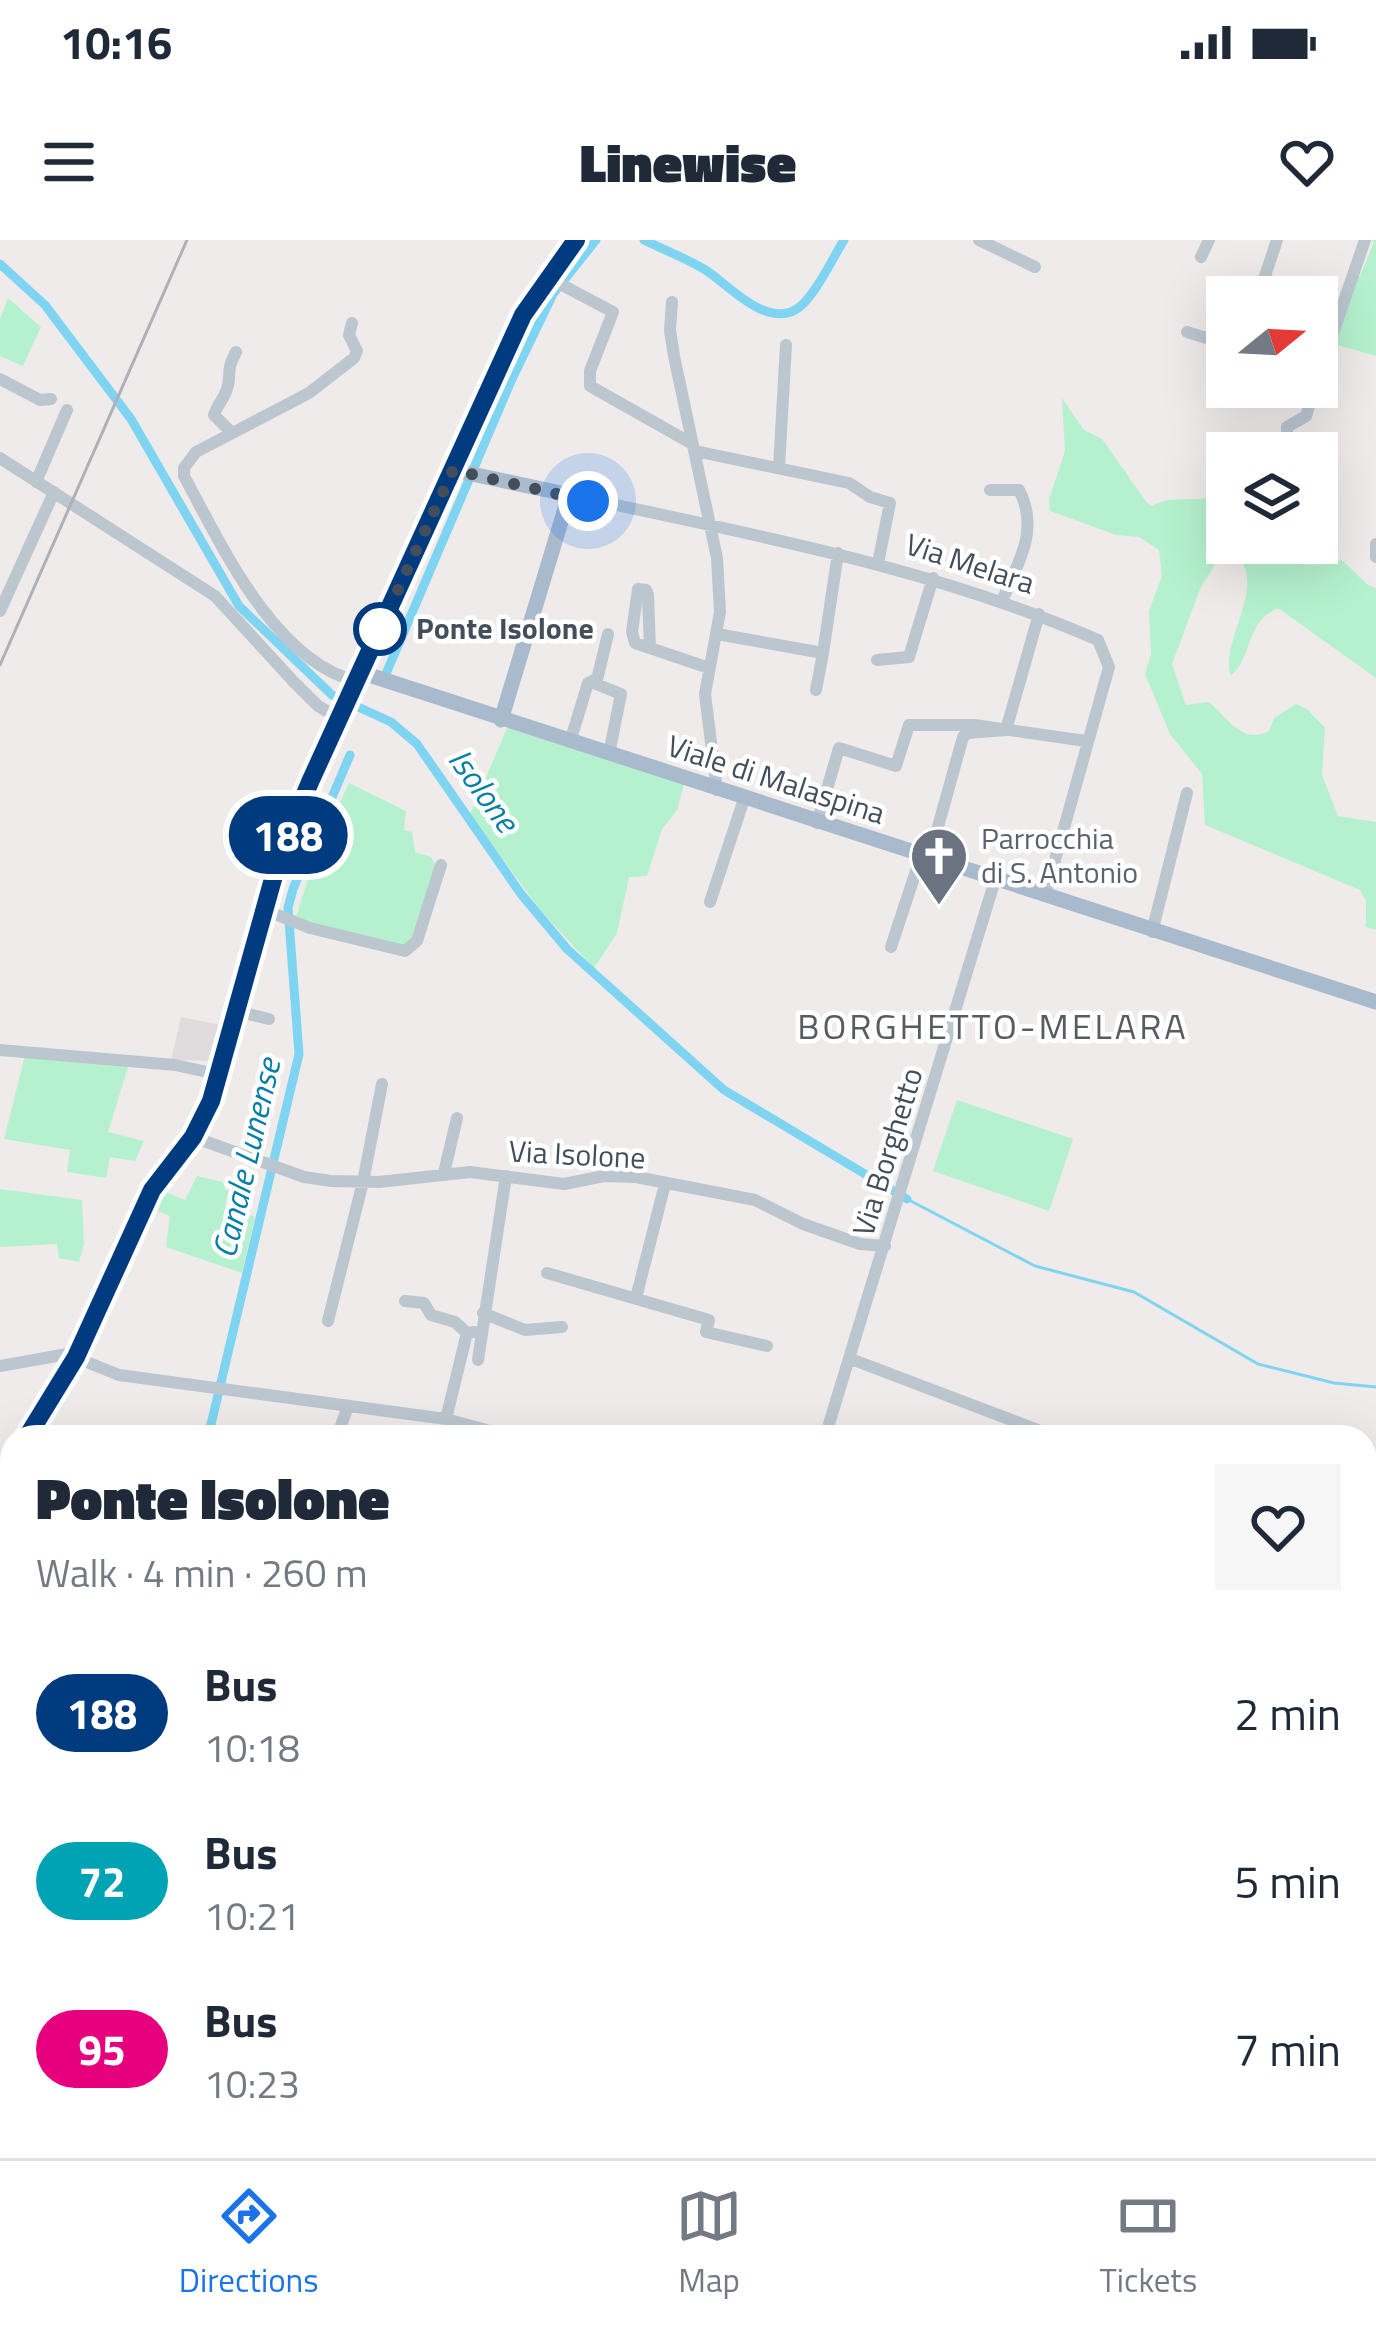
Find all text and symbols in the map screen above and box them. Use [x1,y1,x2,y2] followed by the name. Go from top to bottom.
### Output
[60,8,172,76] text: 10:16
[580,121,796,203] text: Linewise
[36,129,102,195] icon: menu
[1274,129,1340,195] icon: heart
[1206,276,1338,408] north arrow
[1206,276,1338,564] map controls
[1206,432,1338,564] button: layers
[558,471,618,531] your location
[900,521,1041,606] street label: Via Melara
[355,604,405,654] marker: Ponte Isolone
[416,605,594,651] place label: Ponte Isolone
[662,722,891,836] street label: Viale di Malaspina
[436,738,533,844] water label: Isolone
[219,796,357,874] line badge: 188
[253,803,323,867] text: 188
[981,815,1138,895] place label: Parrocchia di S. Antonio
[908,825,970,907] church icon: Parrocchia di S. Antonio
[797,998,1189,1053] district label: BORGHETTO-MELARA
[199,1052,294,1263] water label: Canale Lunense
[840,1062,934,1241] street label: Via Borghetto
[508,1127,647,1181] street label: Via Isolone
[36,1454,389,1541] text: Ponte Isolone
[1215,1464,1341,1590] button: heart
[36,1543,368,1602] text: Walk · 4 min · 260 m
[204,1650,278,1718] text: Bus
[1234,1679,1341,1747] text: 2 min
[67,1681,137,1745] text: 188
[204,1718,300,1777] text: 10:18
[204,1818,278,1886] text: Bus
[1234,1847,1341,1915] text: 5 min
[78,1849,126,1913] text: 72
[204,1886,300,1945] text: 10:21
[204,1986,278,2054] text: Bus
[1234,2015,1341,2083] text: 7 min
[78,2017,126,2081] text: 95
[204,2054,300,2113] text: 10:23
[179,2183,319,2305] tab: Directions
[676,2183,742,2305] tab: Map
[1099,2183,1197,2305] tab: Tickets

